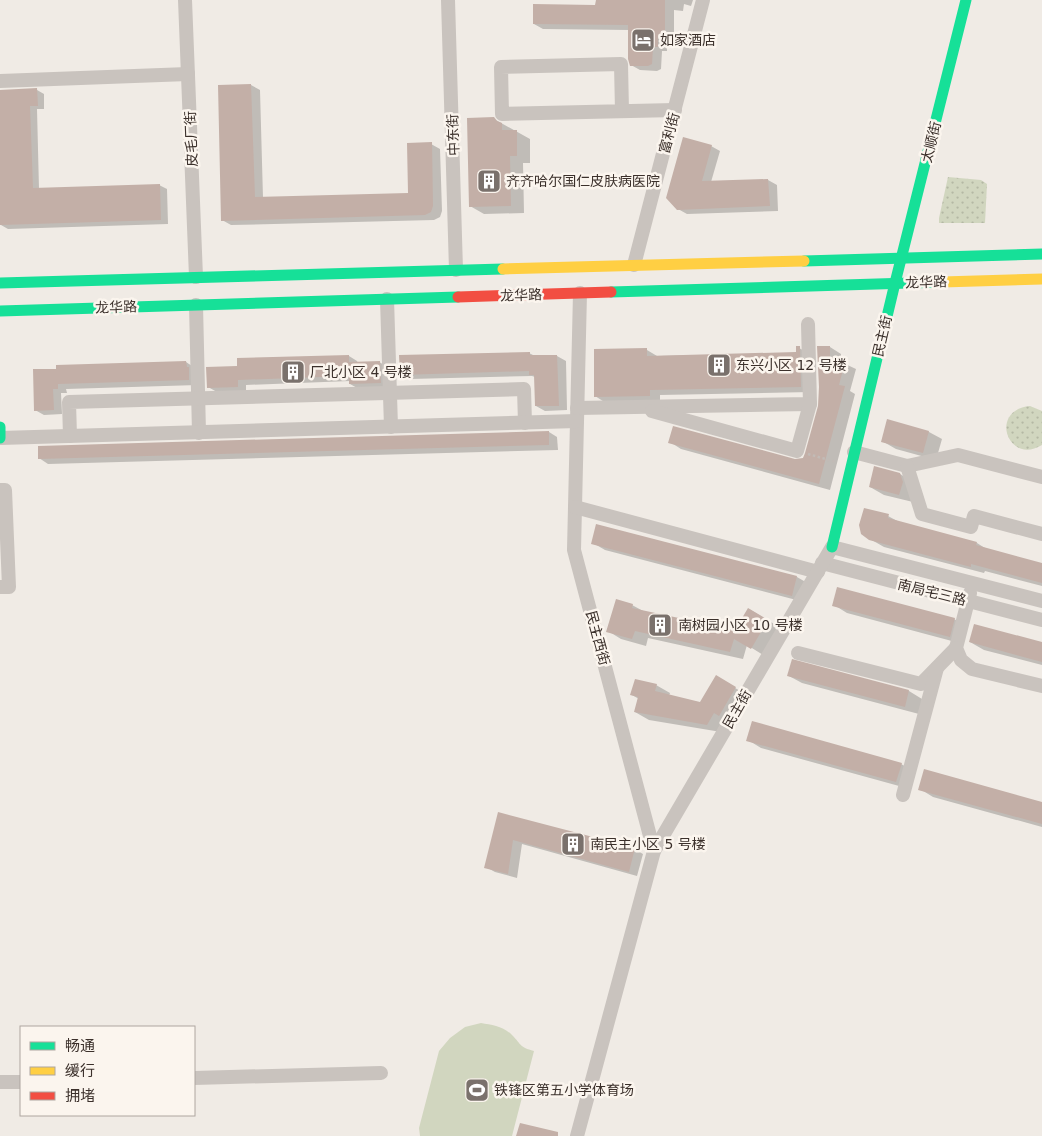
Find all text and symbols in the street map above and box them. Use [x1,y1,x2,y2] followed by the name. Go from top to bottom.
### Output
[630,27,656,53] hotel icon: 如家酒店
[660,32,716,48] place label: 如家酒店
[182,111,200,167] street label: 皮毛厂街
[656,111,682,155] street label: 富利街
[444,114,462,156] street label: 中东街
[918,120,944,164] street label: 太顺街
[476,168,502,194] building icon: 齐齐哈尔国仁皮肤病医院
[506,173,660,189] place label: 齐齐哈尔国仁皮肤病医院
[905,273,947,291] street label: 龙华路
[500,286,542,304] street label: 龙华路
[95,298,137,316] street label: 龙华路
[869,314,895,358] street label: 民主街
[706,352,732,378] building icon: 东兴小区 12 号楼
[736,357,847,373] place label: 东兴小区 12 号楼
[280,359,306,385] building icon: 厂北小区 4 号楼
[310,364,412,380] place label: 厂北小区 4 号楼
[896,576,968,608] street label: 南局宅三路
[583,609,613,667] street label: 民主西街
[647,612,673,638] building icon: 南树园小区 10 号楼
[678,617,803,633] place label: 南树园小区 10 号楼
[720,687,754,731] street label: 民主街
[560,831,586,857] building icon: 南民主小区 5 号楼
[590,836,706,852] place label: 南民主小区 5 号楼
[20,1026,195,1116] legend
[65,1037,95,1055] text: 畅通
[65,1062,95,1080] text: 缓行
[464,1077,490,1103] sports icon: 铁锋区第五小学体育场
[494,1082,634,1098] place label: 铁锋区第五小学体育场
[65,1087,95,1105] text: 拥堵

